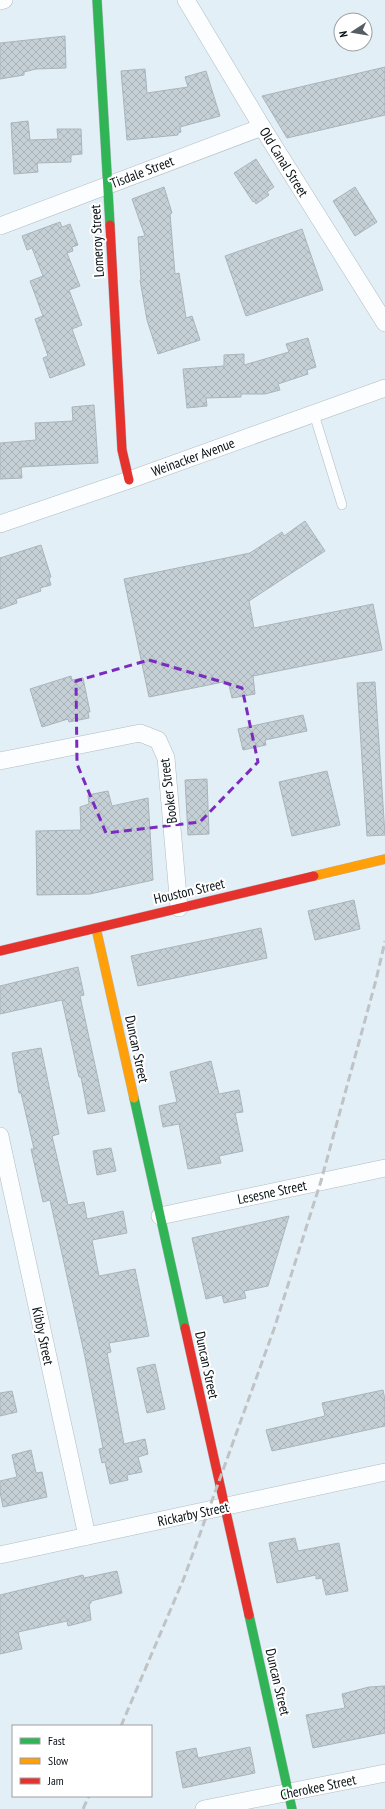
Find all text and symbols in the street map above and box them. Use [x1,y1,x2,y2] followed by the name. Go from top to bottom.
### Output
[333,12,373,52] north arrow
[336,30,351,38] text: N
[255,124,313,200] street label: Old Canal Street
[108,152,176,192] street label: Tisdale Street
[86,204,108,278] street label: Lomeroy Street
[149,434,237,480] street label: Weinacker Avenue
[155,757,181,825] street label: Booker Street
[152,874,226,908] street label: Houston Street
[121,1014,153,1084] street label: Duncan Street
[236,1176,308,1208] street label: Lesesne Street
[28,1305,58,1367] street label: Kibby Street
[191,1330,223,1400] street label: Duncan Street
[156,1498,230,1530] street label: Rickarby Street
[262,1647,294,1717] street label: Duncan Street
[12,1725,152,1797] legend
[48,1733,66,1748] text: Fast
[48,1753,69,1768] text: Slow
[279,1770,358,1804] street label: Cherokee Street
[47,1773,64,1788] text: Jam

